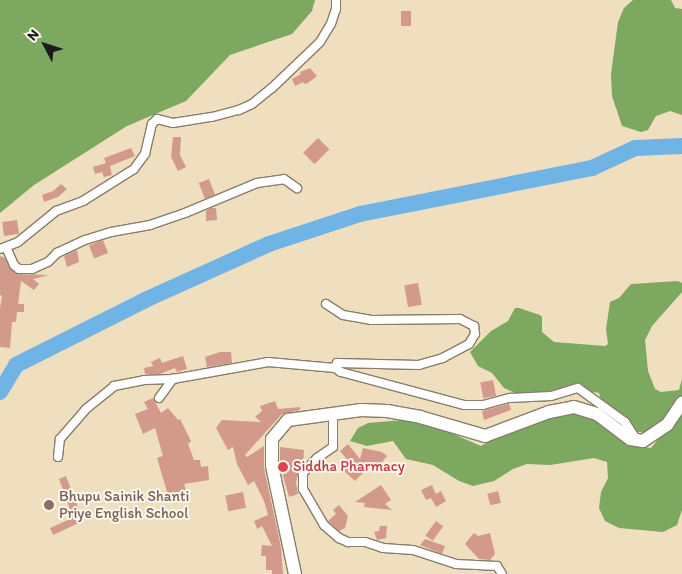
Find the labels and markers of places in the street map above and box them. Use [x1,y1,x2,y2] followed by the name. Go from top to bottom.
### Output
[293,458,404,476] place label: Siddha Pharmacy
[277,461,289,473] marker: Siddha Pharmacy
[59,487,189,522] place label: Bhupu Sainik Shanti Priye English School
[43,499,55,511] marker: Bhupu Sainik Shanti Priye English School

